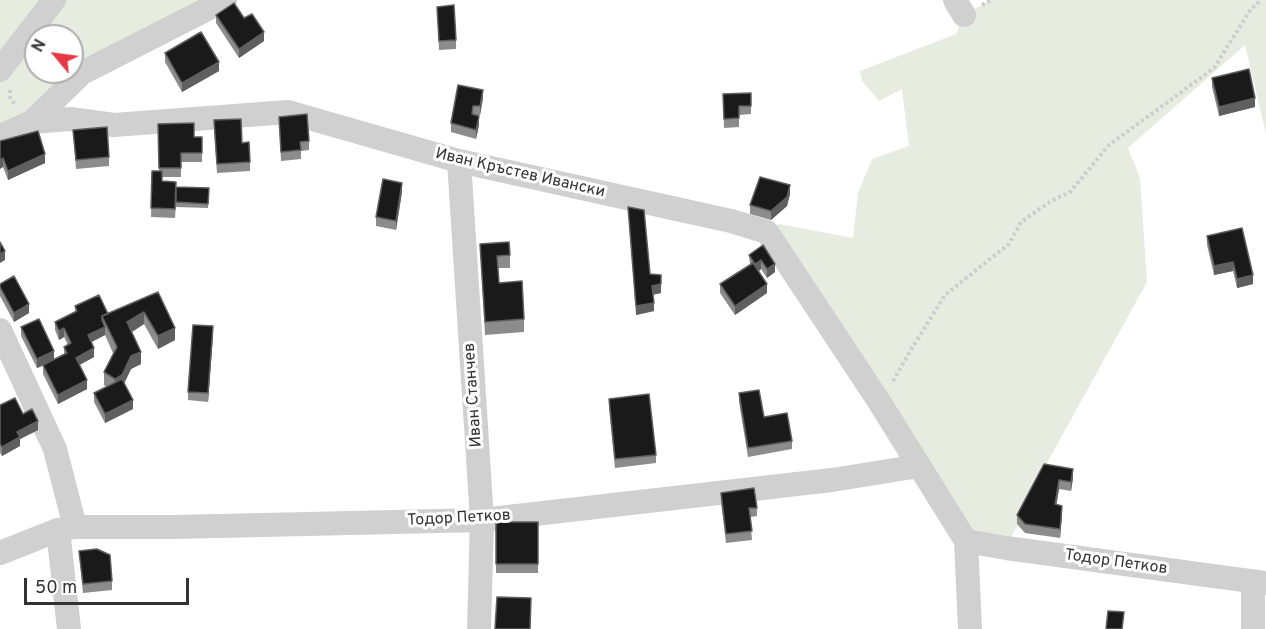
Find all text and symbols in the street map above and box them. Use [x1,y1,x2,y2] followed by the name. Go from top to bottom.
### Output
[24,24,84,84] north arrow
[28,36,52,56] text: N
[433,145,607,203] street label: Иван Кръстев Ивански
[461,342,487,448] street label: Иван Станчев
[407,507,511,531] street label: Тодор Петков
[1063,546,1169,580] street label: Тодор Петков
[27,566,192,604] scale bar
[35,577,77,600] text: 50 m

